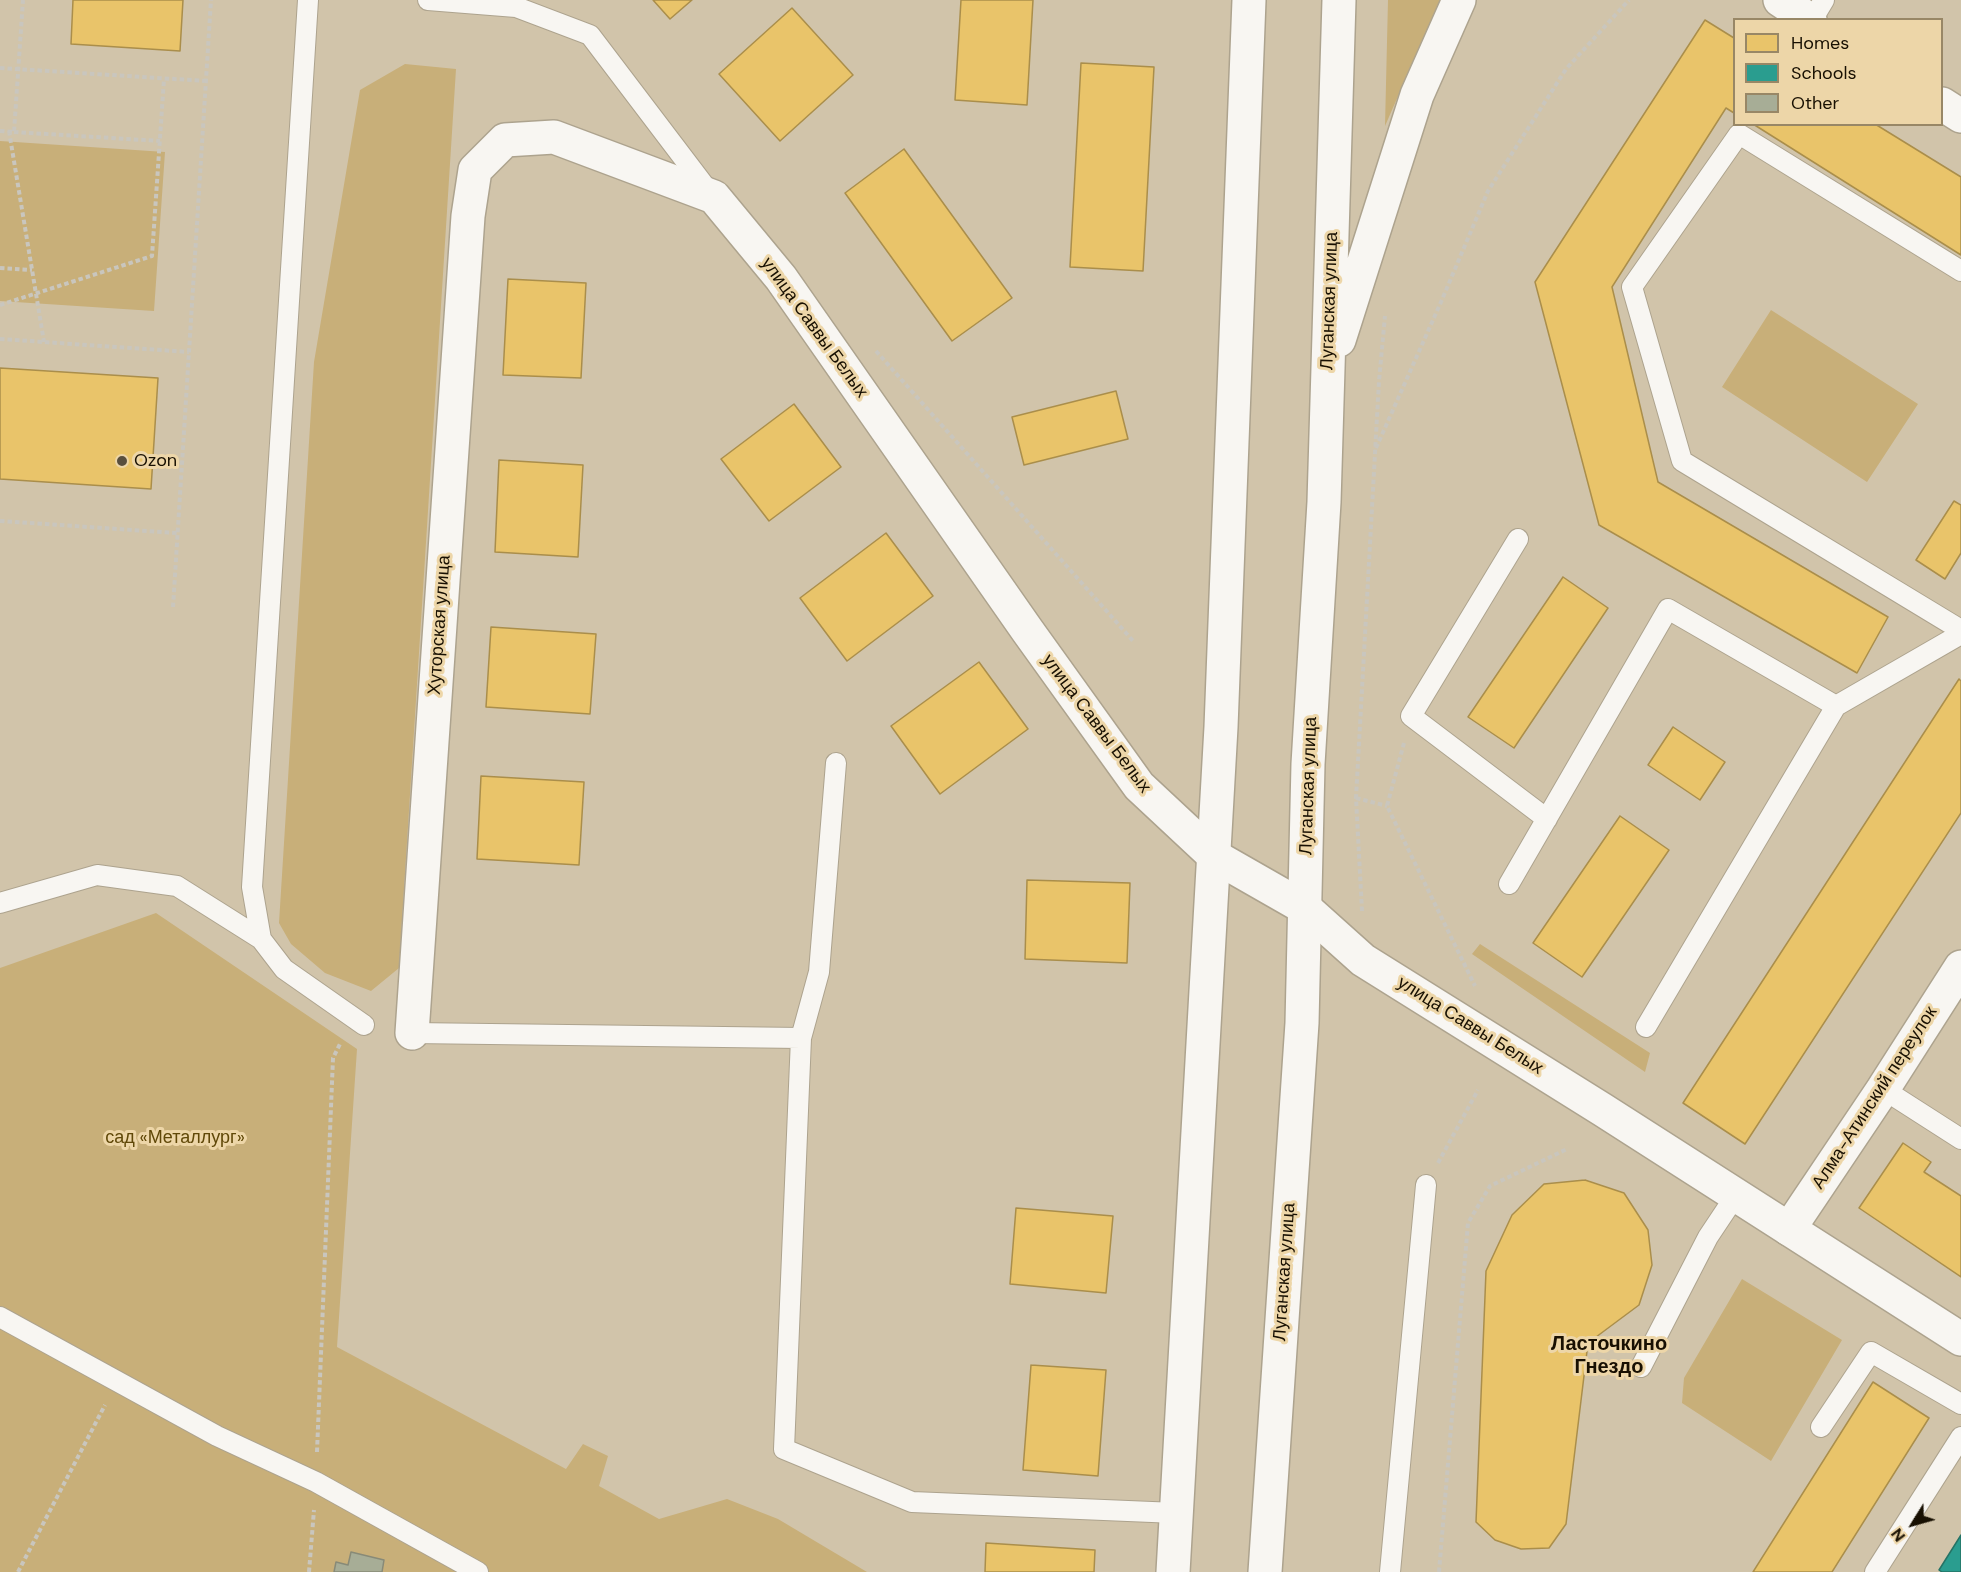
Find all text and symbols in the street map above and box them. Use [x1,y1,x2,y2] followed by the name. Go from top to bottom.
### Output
[1733,18,1943,126] legend
[1791,31,1849,55] text: Homes
[1791,61,1856,85] text: Schools
[1791,91,1839,115] text: Other
[1317,231,1343,371] street label: Луганская улица
[756,254,872,402] street label: улица Саввы Белых
[134,450,177,472] place label: Ozon
[115,454,129,468] marker: Ozon
[424,554,456,696] street label: Хуторская улица
[1037,650,1155,798] street label: улица Саввы Белых
[1296,716,1322,856] street label: Луганская улица
[1393,972,1547,1080] street label: улица Саввы Белых
[1808,1003,1942,1193] street label: Алма-Атинский переулок
[105,1127,245,1149] park label: сад «Металлург»
[1269,1202,1301,1342] street label: Луганская улица
[1551,1333,1667,1380] district label: Ласточкино Гнездо
[1883,1494,1943,1554] north arrow
[1886,1524,1910,1546] text: N

